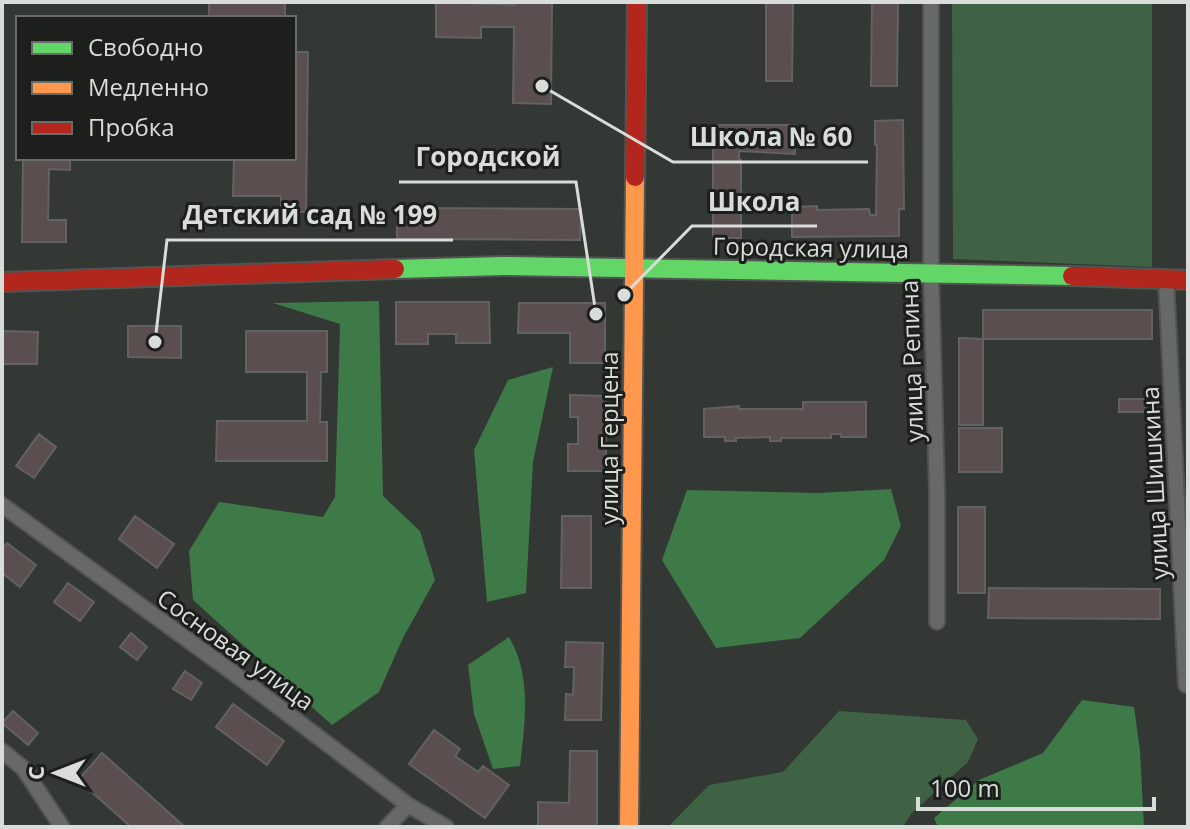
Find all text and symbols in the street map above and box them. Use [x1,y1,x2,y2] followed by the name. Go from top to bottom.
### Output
[16,16,296,160] legend
[88,30,203,63] text: Свободно
[88,70,209,103] text: Медленно
[88,110,175,143] text: Пробка
[673,112,868,162] callout: Школа № 60
[690,118,852,154] text: Школа № 60
[399,132,576,182] callout: Городской
[416,138,560,174] text: Городской
[692,176,817,226] callout: Школа
[708,183,800,219] text: Школа
[167,190,453,240] callout: Детский сад № 199
[183,196,437,232] text: Детский сад № 199
[713,229,909,265] street label: Городская улица
[892,279,930,443] street label: улица Репина
[592,351,625,525] street label: улица Герцена
[1132,386,1176,580] street label: улица Шишкина
[151,581,321,717] street label: Сосновая улица
[16,733,96,813] north arrow
[918,761,1154,811] scale bar
[20,766,50,780] text: С
[930,771,1000,804] text: 100 m

